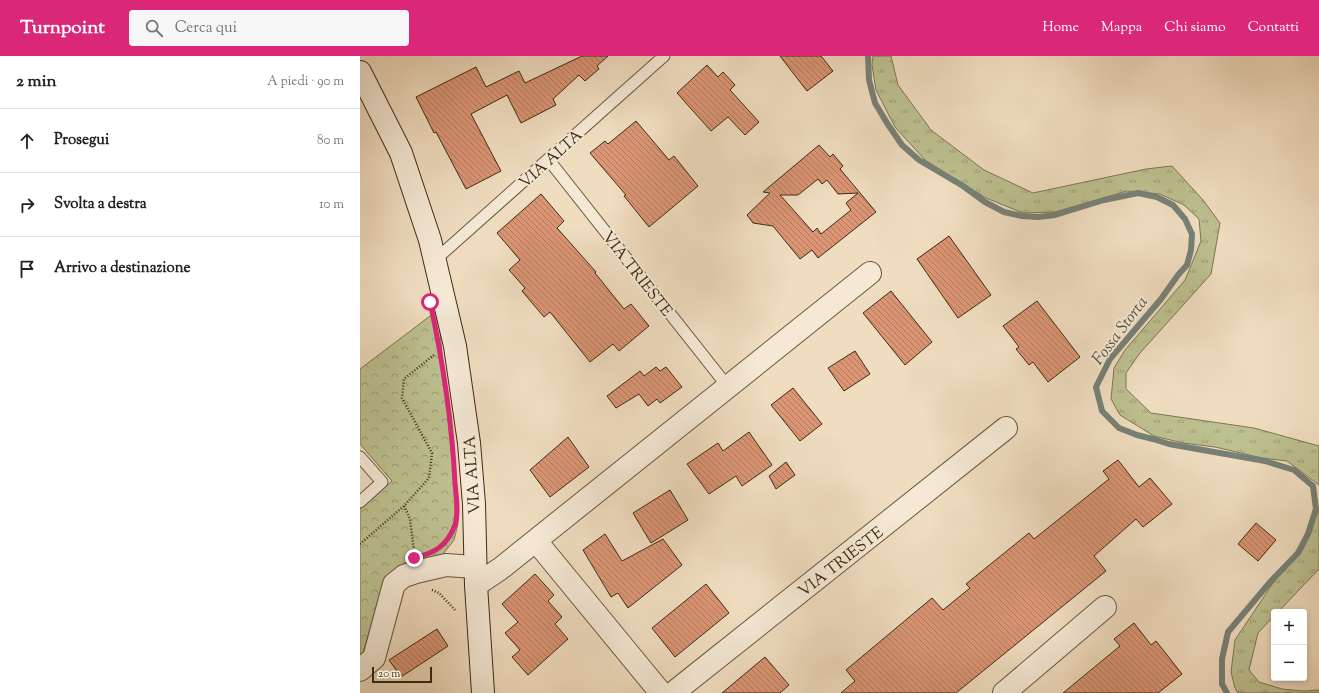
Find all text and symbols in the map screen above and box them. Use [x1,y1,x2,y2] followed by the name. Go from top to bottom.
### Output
[129,10,409,46] search box
[20,15,105,42] text: Turnpoint
[143,17,165,39] icon: search
[175,18,237,39] text: Cerca qui
[1042,18,1079,38] text: Home
[1101,18,1142,38] text: Mappa
[1164,18,1226,38] text: Chi siamo
[1248,18,1299,38] text: Contatti
[16,70,57,94] text: 2 min
[267,73,344,91] text: A piedi · 90 m
[515,125,589,195] street label: VIA ALTA
[16,130,38,152] icon: ahead
[54,130,109,151] text: Prosegui
[317,132,344,150] text: 80 m
[16,194,38,216] icon: right
[54,194,147,215] text: Svolta a destra
[319,196,344,214] text: 10 m
[595,227,677,322] street label: VIA TRIESTE
[16,258,38,280] icon: arrive
[54,258,190,279] text: Arrivo a destinazione
[1087,292,1155,371] water label: Fossa Storta
[421,293,439,311] route start
[459,435,488,515] street label: VIA ALTA
[794,522,889,604] street label: VIA TRIESTE
[405,549,423,567] route end
[1271,609,1307,681] map controls
[1271,609,1307,645] button: +
[1271,645,1307,681] button: −
[372,665,432,684] scale bar
[378,666,400,682] text: 20 m

